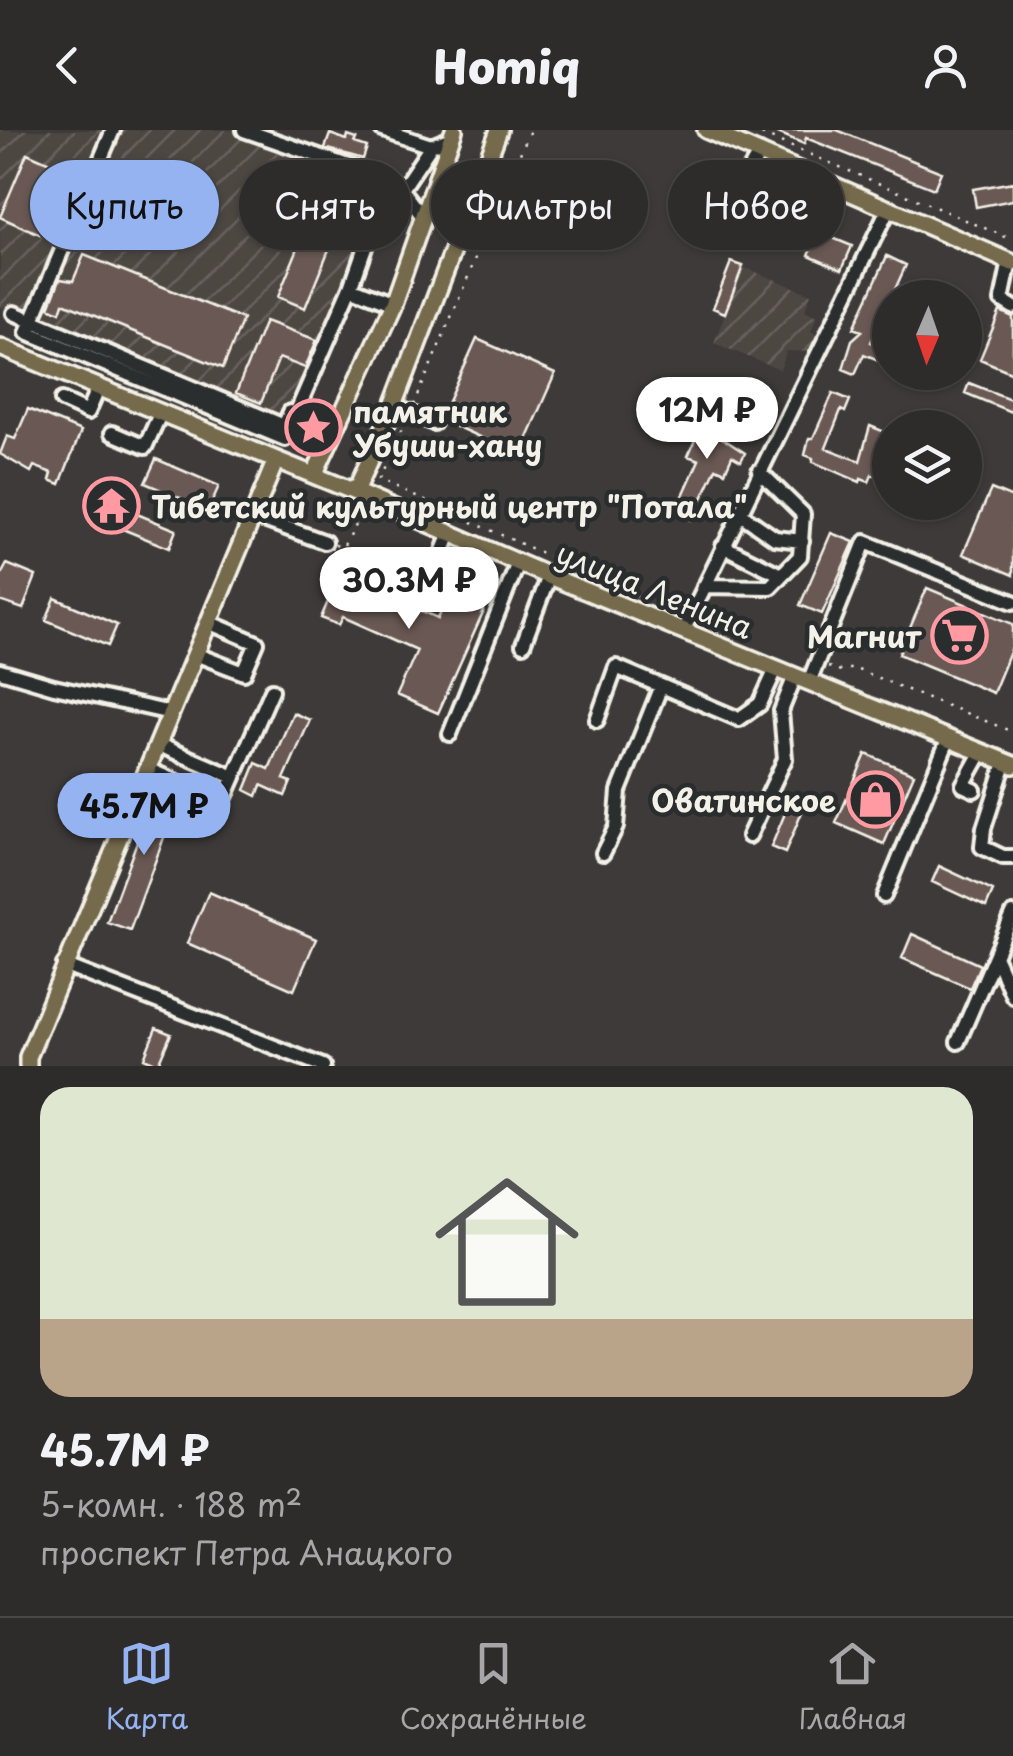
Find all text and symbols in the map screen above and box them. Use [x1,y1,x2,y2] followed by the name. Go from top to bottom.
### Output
[433,31,580,99] text: Homiq
[40,38,95,93] icon: back
[918,38,973,93] icon: person
[30,160,219,250] chip: Купить
[239,160,411,250] chip: Снять
[431,160,648,250] chip: Фильтры
[668,160,844,250] chip: Новое
[872,280,982,390] north arrow
[872,280,982,520] map controls
[637,377,777,462] pin: 12M ₽
[658,385,756,433] text: 12M ₽
[352,388,542,467] place label: памятник Убуши-хану
[284,397,344,457] place icon: памятник Убуши-хану
[872,410,982,520] button: layers
[82,475,142,535] temple icon: Тибетский культурный центр "Потала"
[151,483,747,528] place label: Тибетский культурный центр "Потала"
[550,529,760,649] street label: улица Ленина
[317,547,501,632] pin: 30.3M ₽
[342,555,476,603] text: 30.3M ₽
[930,605,990,665] supermarket icon: Магнит
[807,613,923,658] place label: Магнит
[845,769,905,829] shop icon: Оватинское
[52,773,236,858] pin: 45.7M ₽
[651,777,836,822] place label: Оватинское
[79,781,209,829] text: 45.7M ₽
[417,1152,597,1332] icon: home
[40,1417,209,1480] text: 45.7M ₽
[40,1480,302,1528] text: 5-комн. · 188 m²
[40,1528,453,1576] text: проспект Петра Анацкого
[106,1636,188,1739] tab: Карта
[400,1636,587,1739] tab: Сохранённые
[799,1636,907,1739] tab: Главная

